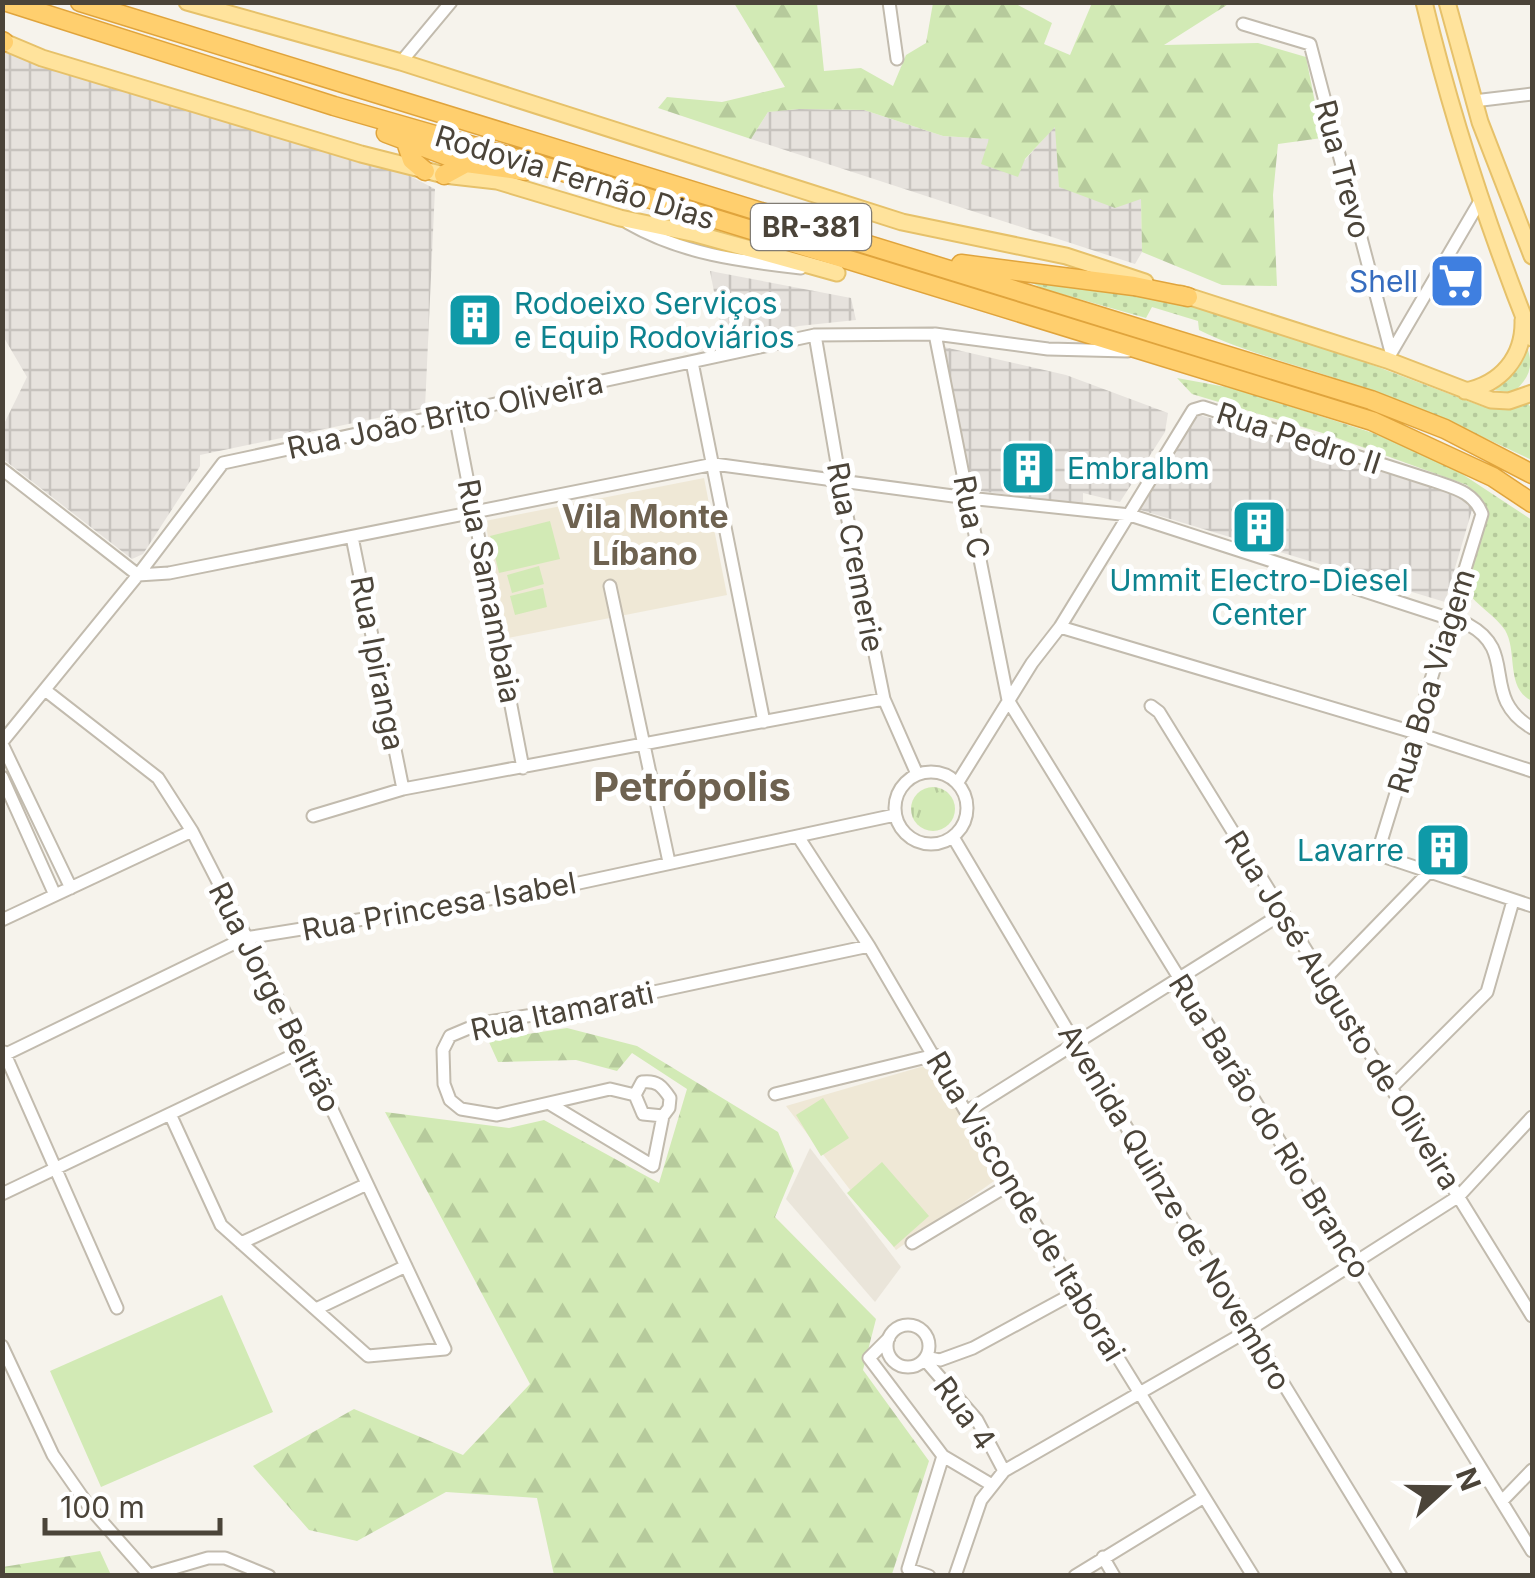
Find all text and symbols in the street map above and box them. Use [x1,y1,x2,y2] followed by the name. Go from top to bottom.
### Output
[1307,96,1379,242] street label: Rua Trevo
[431,117,719,237] street label: Rodovia Fernão Dias
[751,204,871,250] road number: BR-381
[1427,251,1487,311] supermarket icon: Shell
[1349,263,1418,299] place label: Shell
[514,285,795,355] place label: Rodoeixo Serviços e Equip Rodoviários
[445,290,505,350] building icon: Rodoeixo Serviços e Equip Rodoviários
[284,364,606,466] street label: Rua João Brito Oliveira
[1212,395,1386,481] street label: Rua Pedro II
[998,438,1058,498] building icon: Embralbm
[1067,450,1210,486] place label: Embralbm
[820,459,892,655] street label: Rua Cremerie
[946,472,998,562] street label: Rua C
[451,476,529,706] street label: Rua Samambaia
[561,497,729,573] district label: Vila Monte Líbano
[1229,497,1289,557] building icon: Ummit Electro-Diesel Center
[1109,562,1409,632] place label: Ummit Electro-Diesel Center
[1380,565,1482,797] street label: Rua Boa Viagem
[343,573,413,753] street label: Rua Ipiranga
[593,762,791,811] district label: Petrópolis
[1413,820,1473,880] building icon: Lavarre
[1217,824,1469,1196] street label: Rua José Augusto de Oliveira
[1297,832,1404,868] place label: Lavarre
[299,864,579,948] street label: Rua Princesa Isabel
[201,876,349,1118] street label: Rua Jorge Beltrão
[1162,967,1378,1285] street label: Rua Barão do Rio Branco
[467,974,657,1048] street label: Rua Itamarati
[1051,1018,1299,1396] street label: Avenida Quinze de Novembro
[919,1045,1133,1367] street label: Rua Visconde de Itaborai
[926,1369,1004,1457] street label: Rua 4
[1395,1438,1495,1538] north arrow
[1449,1463,1488,1495] text: N
[45,1473,220,1535] scale bar
[60,1489,145,1525] text: 100 m

